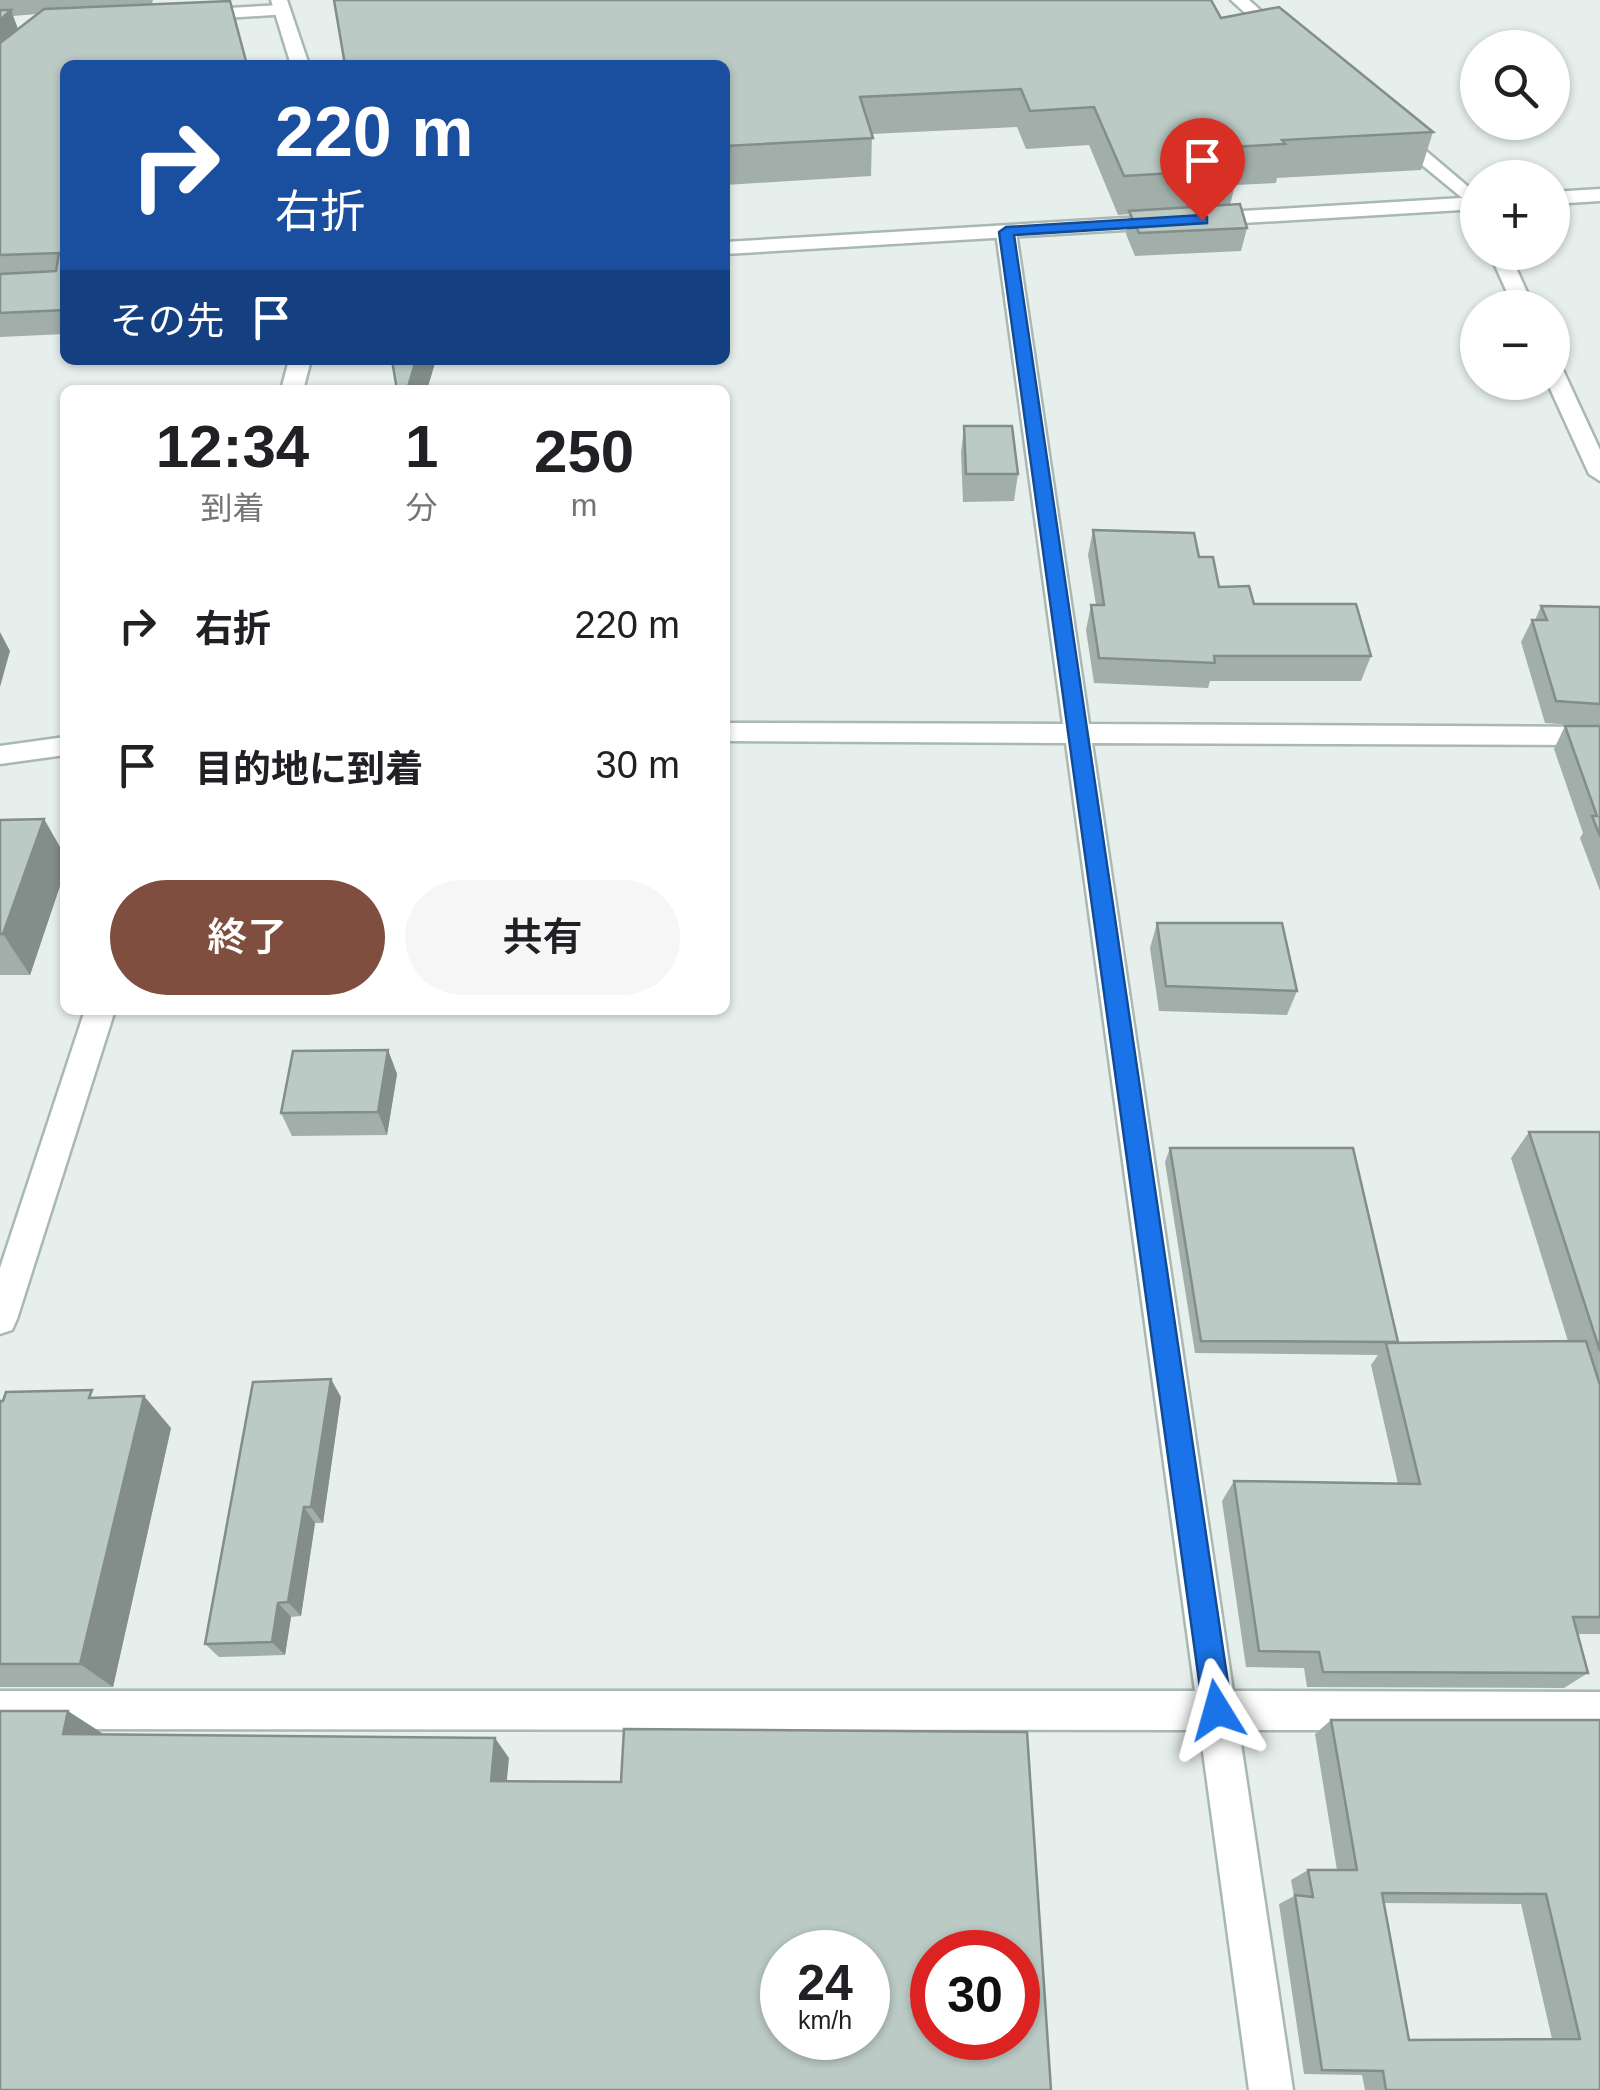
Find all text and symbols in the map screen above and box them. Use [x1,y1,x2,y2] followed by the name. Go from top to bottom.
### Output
[1460,30,1570,400] map controls
[1460,30,1570,140] button: search
[275,93,473,171] text: 220 m
[110,100,240,230] icon: right
[1160,118,1245,221] pin
[1175,133,1230,188] icon: arrive
[1460,160,1570,270] button: +
[275,186,365,237] text: 右折
[244,290,299,345] icon: arrive
[1460,290,1570,400] button: −
[110,300,224,342] text: その先
[156,413,309,480] text: 12:34
[405,413,438,480] text: 1
[534,418,634,485] text: 250
[571,487,597,523] text: m
[200,490,264,526] text: 到着
[406,490,438,526] text: 分
[110,598,165,653] icon: right
[574,604,680,646] text: 220 m
[195,608,271,650] text: 右折
[110,738,165,793] icon: arrive
[596,744,680,786] text: 30 m
[195,748,423,790] text: 目的地に到着
[110,880,385,995] button: 終了
[405,880,680,995] button: 共有
[1165,1658,1269,1762] position arrow
[910,1930,1040,2060] speed limit sign: 30
[797,1955,853,2011] text: 24
[798,2006,852,2034] text: km/h

